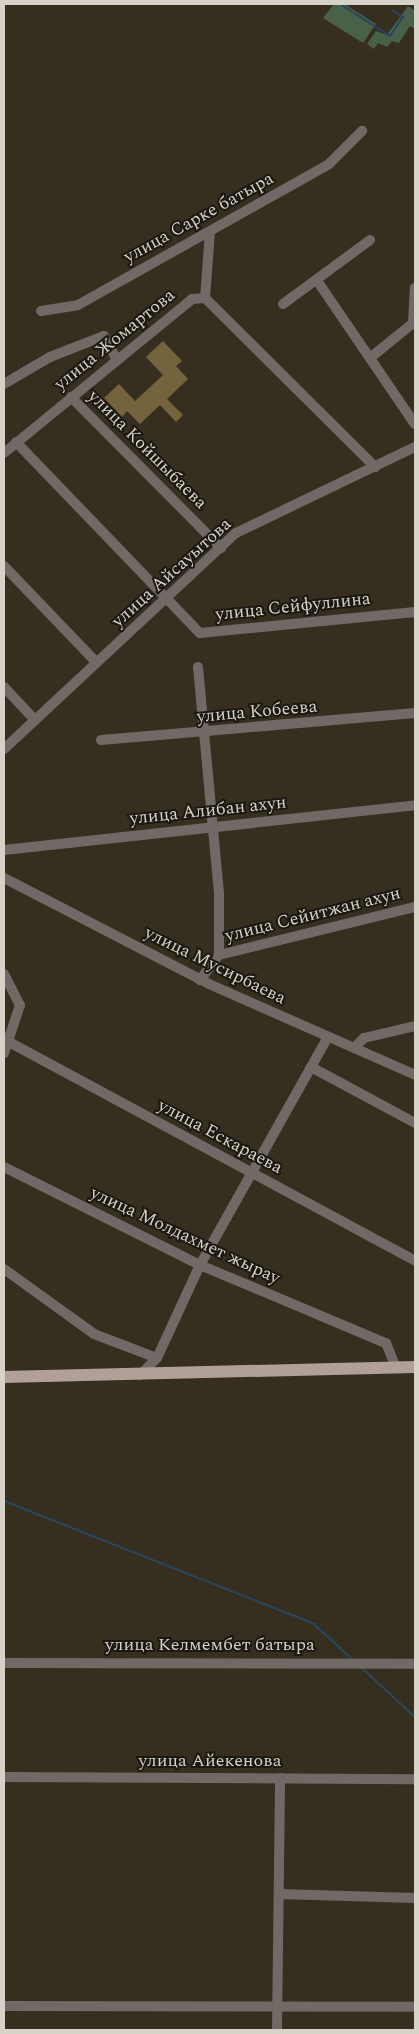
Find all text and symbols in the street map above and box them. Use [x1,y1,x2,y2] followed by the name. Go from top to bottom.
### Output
[120,168,278,268] street label: улица Сарке батыра
[50,285,180,395] street label: улица Жомартова
[83,386,211,514] street label: улица Койшыбаева
[108,514,236,632] street label: улица Айсауытова
[214,588,372,626] street label: улица Сейфуллина
[196,696,318,728] street label: улица Кобеева
[129,792,287,830] street label: улица Алибан ахун
[223,883,403,947] street label: улица Сейитжан ахун
[141,922,289,1010] street label: улица Мусирбаева
[154,1095,286,1179] street label: улица Ескараева
[87,1183,283,1289] street label: улица Молдахмет жырау
[105,1634,315,1656] street label: улица Келмембет батыра
[138,1750,282,1772] street label: улица Айекенова

